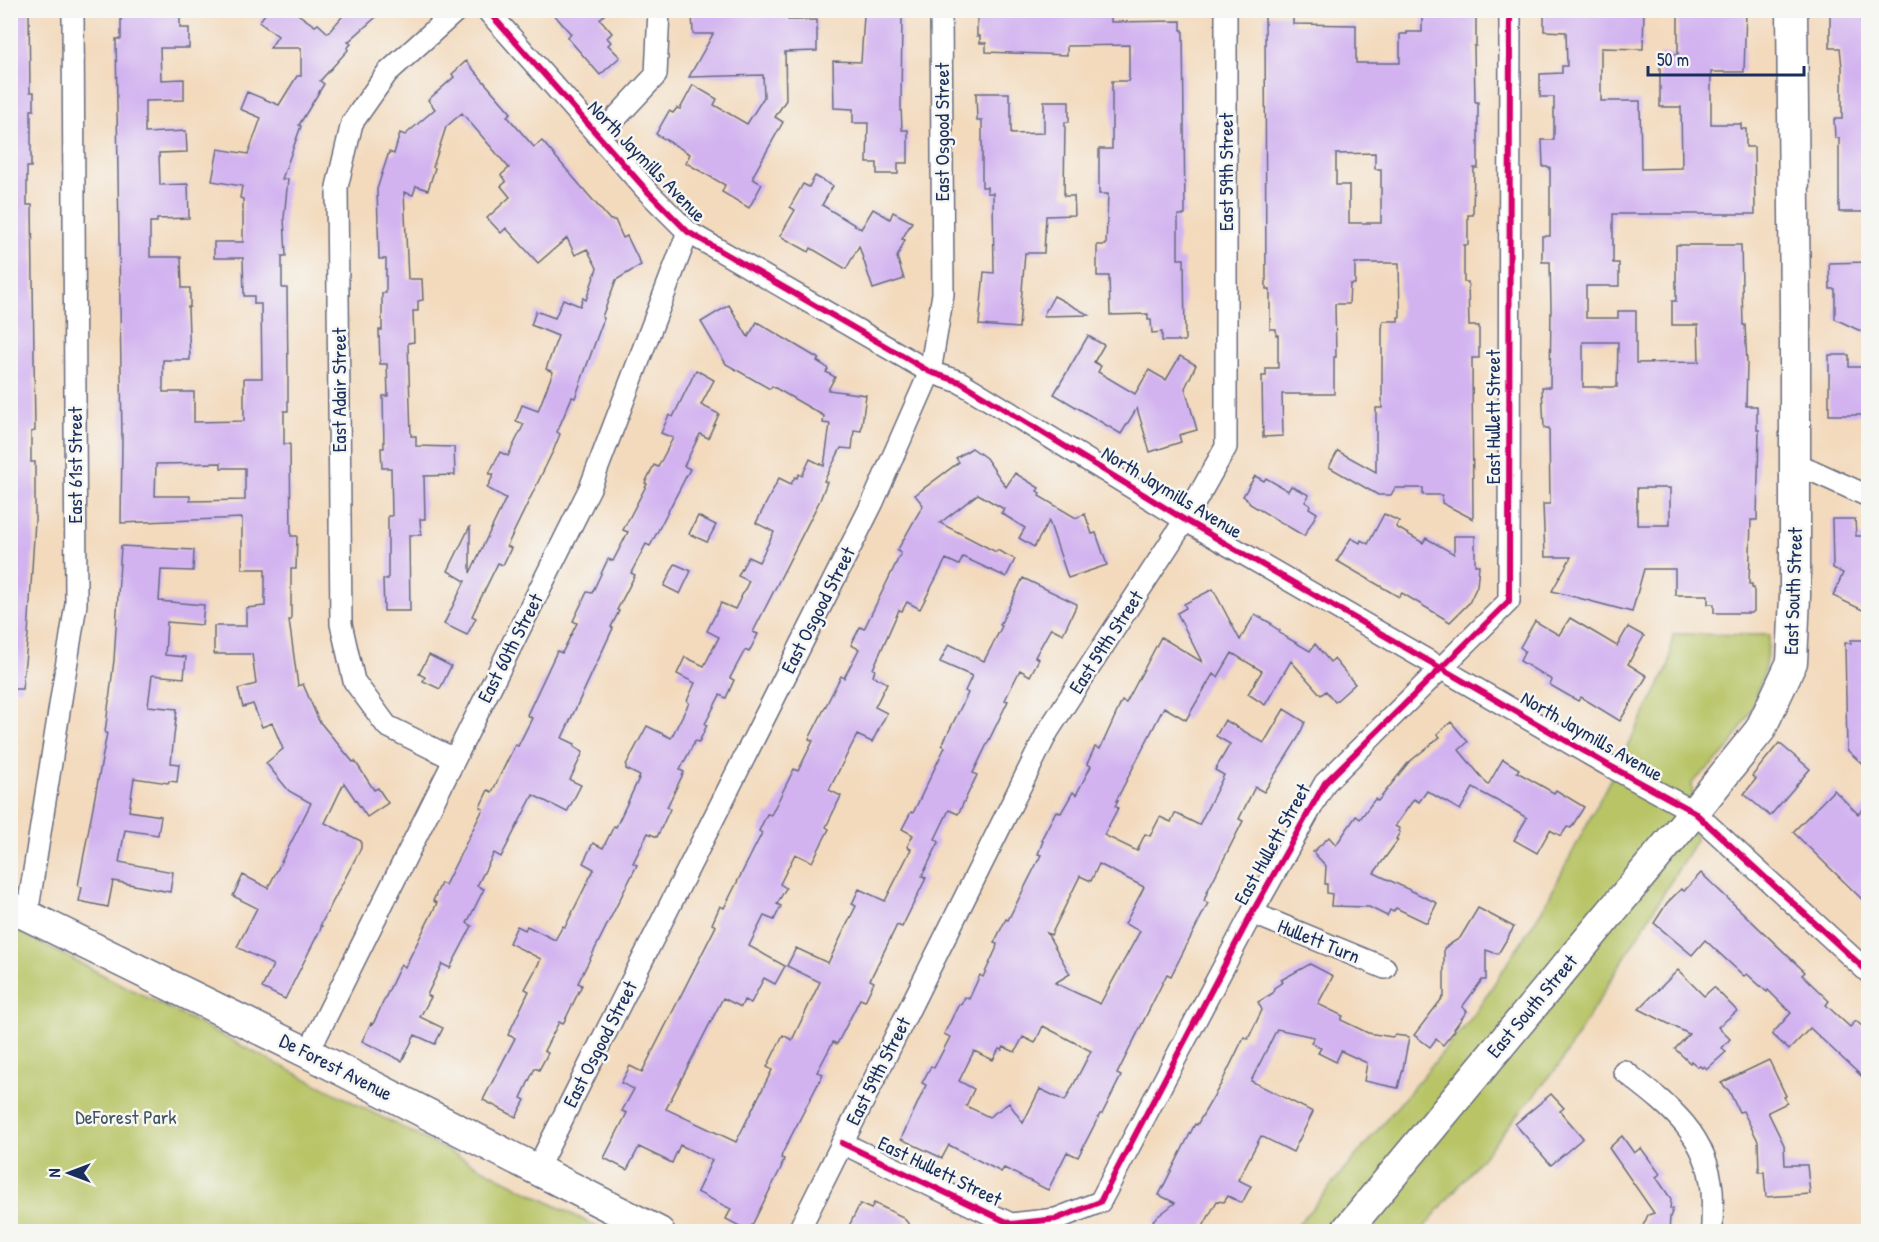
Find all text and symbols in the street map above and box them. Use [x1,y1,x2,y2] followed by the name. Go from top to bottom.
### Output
[1648,39,1804,77] scale bar
[1657,47,1689,72] text: 50 m
[928,62,955,201] street label: East Osgood Street
[582,94,713,227] street label: North Jaymills Avenue
[1212,112,1239,231] street label: East 59th Street
[325,327,352,452] street label: East Adair Street
[1479,349,1506,484] street label: East Hullett Street
[61,405,88,523] street label: East 61st Street
[1097,439,1248,544] street label: North Jaymills Avenue
[1777,526,1808,655] street label: East South Street
[774,541,862,678] street label: East Osgood Street
[1062,584,1150,699] street label: East 59th Street
[470,588,549,707] street label: East 60th Street
[1516,684,1668,787] street label: North Jaymills Avenue
[1227,777,1317,909] street label: East Hullett Street
[1274,912,1364,969] street label: Hullett Turn
[1480,947,1584,1063] street label: East South Street
[556,975,644,1112] street label: East Osgood Street
[839,1011,917,1130] street label: East 59th Street
[275,1027,397,1107] street label: De Forest Avenue
[75,1103,177,1130] park label: DeForest Park
[874,1129,1008,1213] street label: East Hullett Street
[39,1143,99,1203] north arrow
[43,1168,65,1177] text: N

